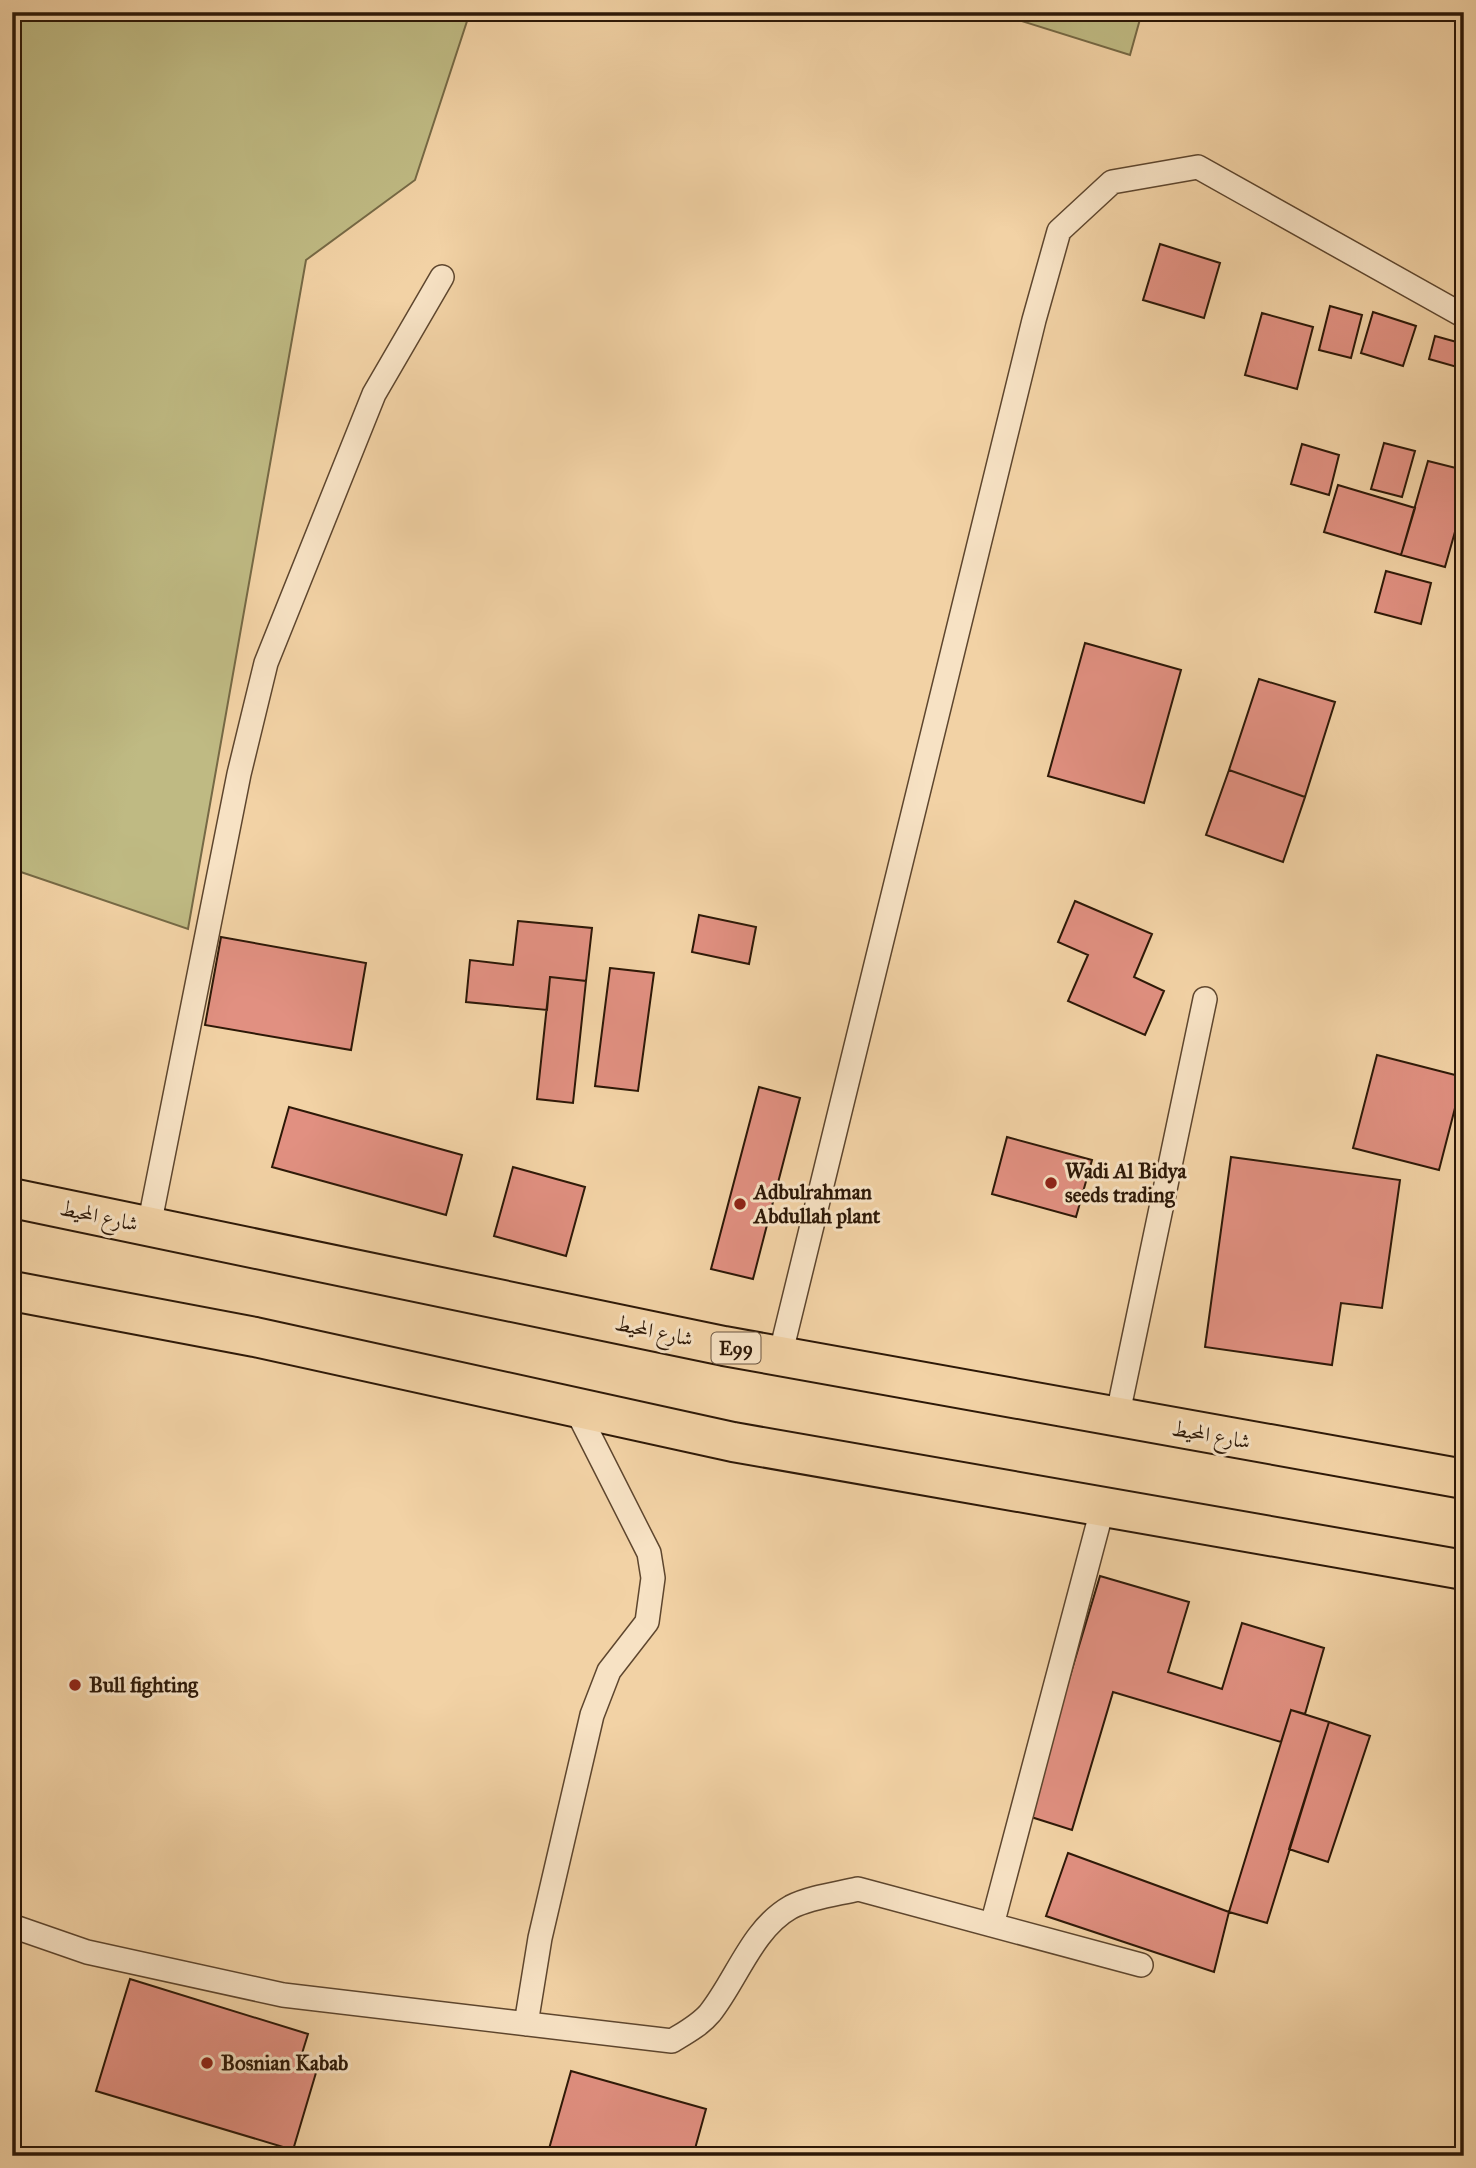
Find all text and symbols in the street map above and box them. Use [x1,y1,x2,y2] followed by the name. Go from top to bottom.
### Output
[1065,1158,1188,1208] place label: Wadi Al Bidya seeds trading
[1043,1175,1059,1191] marker: Wadi Al Bidya seeds trading
[752,1179,881,1229] place label: Adbulrahman Abdullah plant
[56,1195,141,1242] street label: شارع المحيط
[732,1196,748,1212] marker: Adbulrahman Abdullah plant
[611,1310,696,1357] street label: شارع المحيط
[712,1332,760,1364] road number: E99
[1169,1415,1253,1460] street label: شارع المحيط
[89,1672,199,1698] place label: Bull fighting
[67,1677,83,1693] marker: Bull fighting
[221,2050,348,2076] place label: Bosnian Kabab
[199,2055,215,2071] marker: Bosnian Kabab

